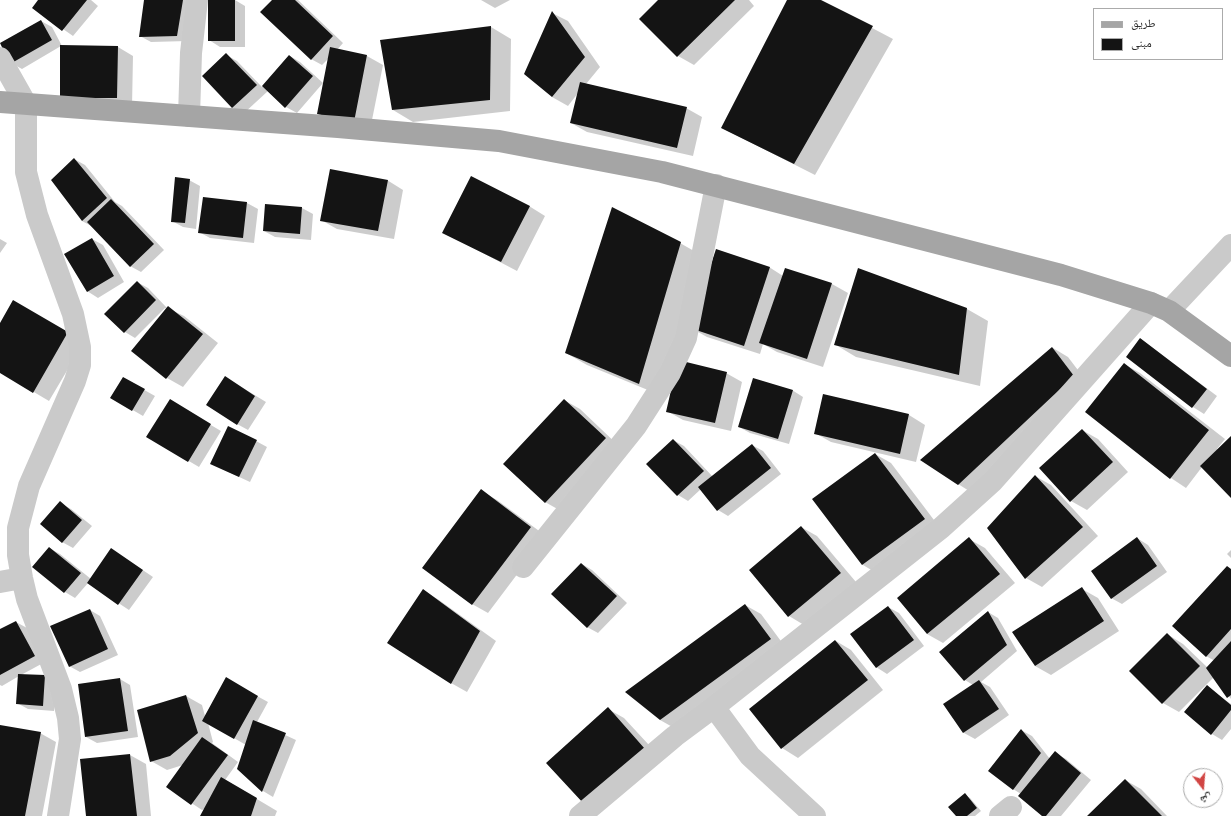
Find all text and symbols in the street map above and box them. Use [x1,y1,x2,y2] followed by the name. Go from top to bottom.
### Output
[1093,8,1223,60] legend
[1131,17,1156,29] text: طريق
[1131,37,1152,49] text: مبنى
[1183,768,1223,808] north arrow
[1199,792,1214,806] text: ش

